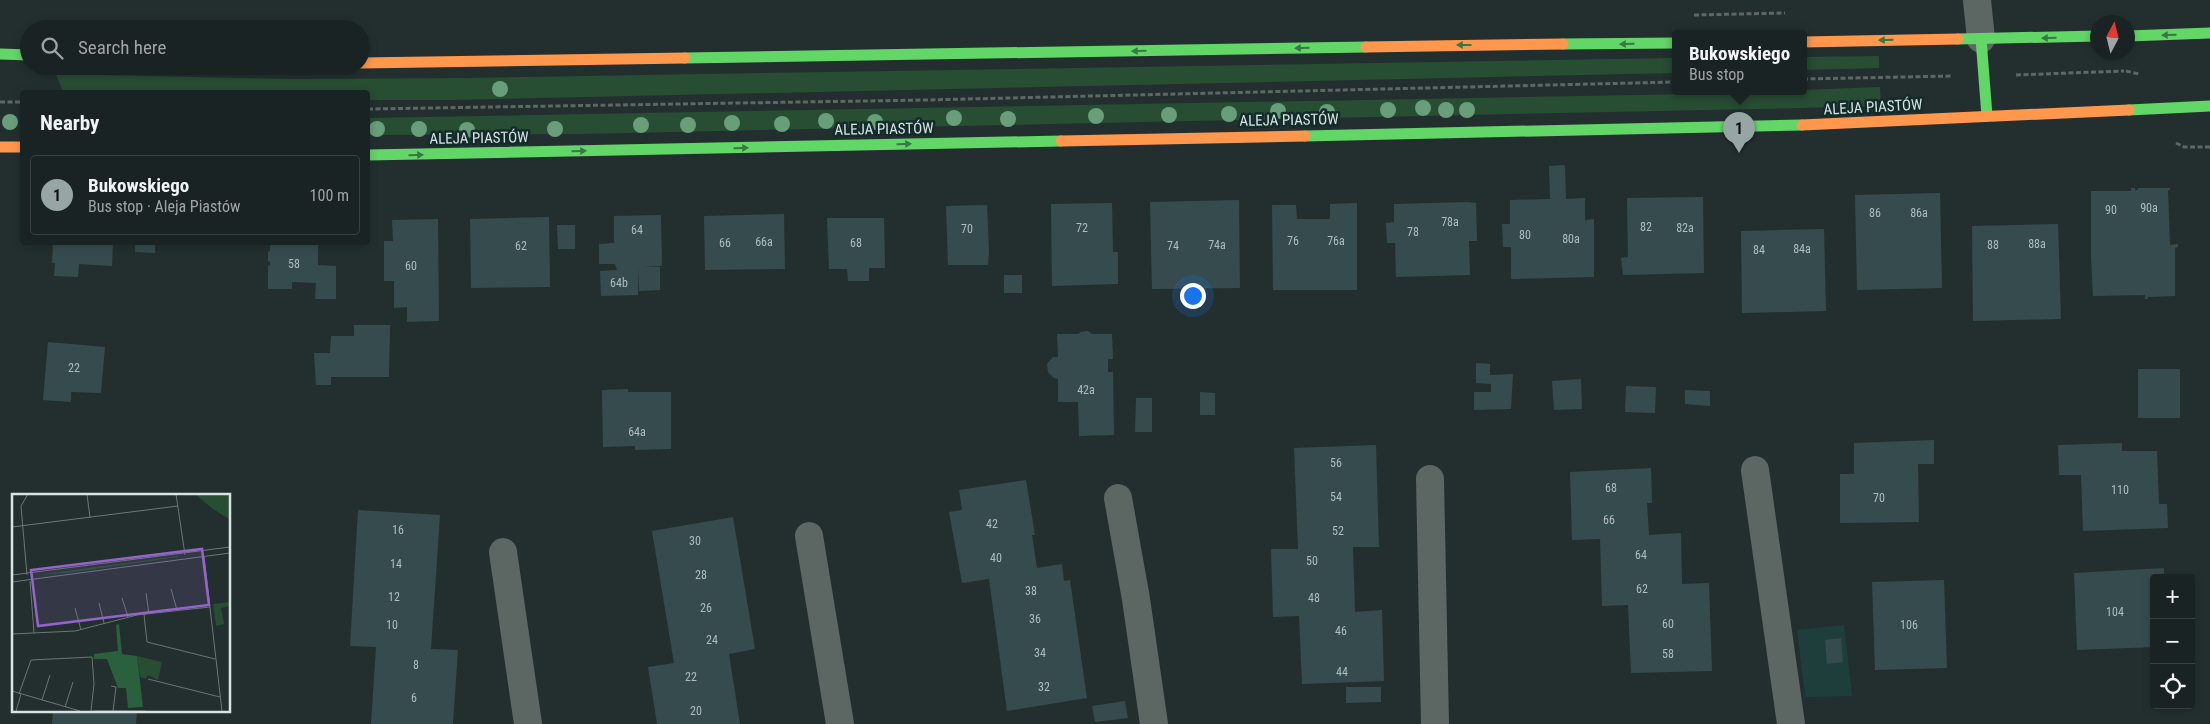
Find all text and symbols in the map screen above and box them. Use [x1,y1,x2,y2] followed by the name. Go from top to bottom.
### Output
[2090,15,2135,60] north arrow
[20,20,370,75] search box
[1672,30,1807,95] popup
[2161,31,2177,39] one-way arrow
[38,34,66,62] icon: search
[2041,34,2057,42] one-way arrow
[78,36,166,59] text: Search here
[1878,37,1894,45] one-way arrow
[1618,40,1634,48] one-way arrow
[1456,41,1472,49] one-way arrow
[1689,42,1790,65] text: Bukowskiego
[1293,44,1309,52] one-way arrow
[1131,47,1147,55] one-way arrow
[1689,65,1744,84] text: Bus stop
[1823,95,1924,119] street label: ALEJA PIASTÓW
[1239,110,1339,130] street label: ALEJA PIASTÓW
[40,111,99,135] text: Nearby
[1723,112,1755,153] pin: 1
[834,119,934,139] street label: ALEJA PIASTÓW
[429,128,529,148] street label: ALEJA PIASTÓW
[896,140,912,148] one-way arrow
[733,144,749,152] one-way arrow
[571,147,587,155] one-way arrow
[408,150,424,158] one-way arrow
[88,174,189,197] text: Bukowskiego
[53,186,61,205] text: 1
[310,186,349,205] text: 100 m
[88,197,240,216] text: Bus stop · Aleja Piastów
[2140,201,2158,215] house number: 90a
[2105,203,2117,217] house number: 90
[1869,206,1881,220] house number: 86
[1910,206,1928,220] house number: 86a
[1441,215,1459,229] house number: 78a
[1640,220,1652,234] house number: 82
[1076,221,1088,235] house number: 72
[1676,221,1694,235] house number: 82a
[961,222,973,236] house number: 70
[631,223,643,237] house number: 64
[1407,225,1419,239] house number: 78
[1519,228,1531,242] house number: 80
[1562,232,1580,246] house number: 80a
[1287,234,1299,248] house number: 76
[1327,234,1345,248] house number: 76a
[755,235,773,249] house number: 66a
[719,236,731,250] house number: 66
[850,236,862,250] house number: 68
[2028,237,2046,251] house number: 88a
[1208,238,1226,252] house number: 74a
[1987,238,1999,252] house number: 88
[515,239,527,253] house number: 62
[1167,239,1179,253] house number: 74
[1793,242,1811,256] house number: 84a
[1753,243,1765,257] house number: 84
[288,257,300,271] house number: 58
[405,259,417,273] house number: 60
[610,276,628,290] house number: 64b
[1180,283,1206,309] your location
[68,361,80,375] house number: 22
[1077,383,1095,397] house number: 42a
[628,425,646,439] house number: 64a
[1330,456,1342,470] house number: 56
[1605,481,1617,495] house number: 68
[2111,483,2129,497] house number: 110
[1330,490,1342,504] house number: 54
[1873,491,1885,505] house number: 70
[12,494,230,712] inset map
[1603,513,1615,527] house number: 66
[986,517,998,531] house number: 42
[392,523,404,537] house number: 16
[1332,524,1344,538] house number: 52
[689,534,701,548] house number: 30
[1635,548,1647,562] house number: 64
[990,551,1002,565] house number: 40
[1306,554,1318,568] house number: 50
[390,557,402,571] house number: 14
[695,568,707,582] house number: 28
[2150,574,2195,709] map controls
[2150,574,2195,619] button: +
[1636,582,1648,596] house number: 62
[1025,584,1037,598] house number: 38
[388,590,400,604] house number: 12
[1308,591,1320,605] house number: 48
[700,601,712,615] house number: 26
[2106,605,2124,619] house number: 104
[1029,612,1041,626] house number: 36
[1662,617,1674,631] house number: 60
[386,618,398,632] house number: 10
[1900,618,1918,632] house number: 106
[2150,619,2195,664] button: −
[1335,624,1347,638] house number: 46
[706,633,718,647] house number: 24
[1034,646,1046,660] house number: 34
[1662,647,1674,661] house number: 58
[413,658,419,672] house number: 8
[2150,664,2195,709] button: locate
[1336,665,1348,679] house number: 44
[685,670,697,684] house number: 22
[1038,680,1050,694] house number: 32
[411,691,417,705] house number: 6
[690,704,702,718] house number: 20

